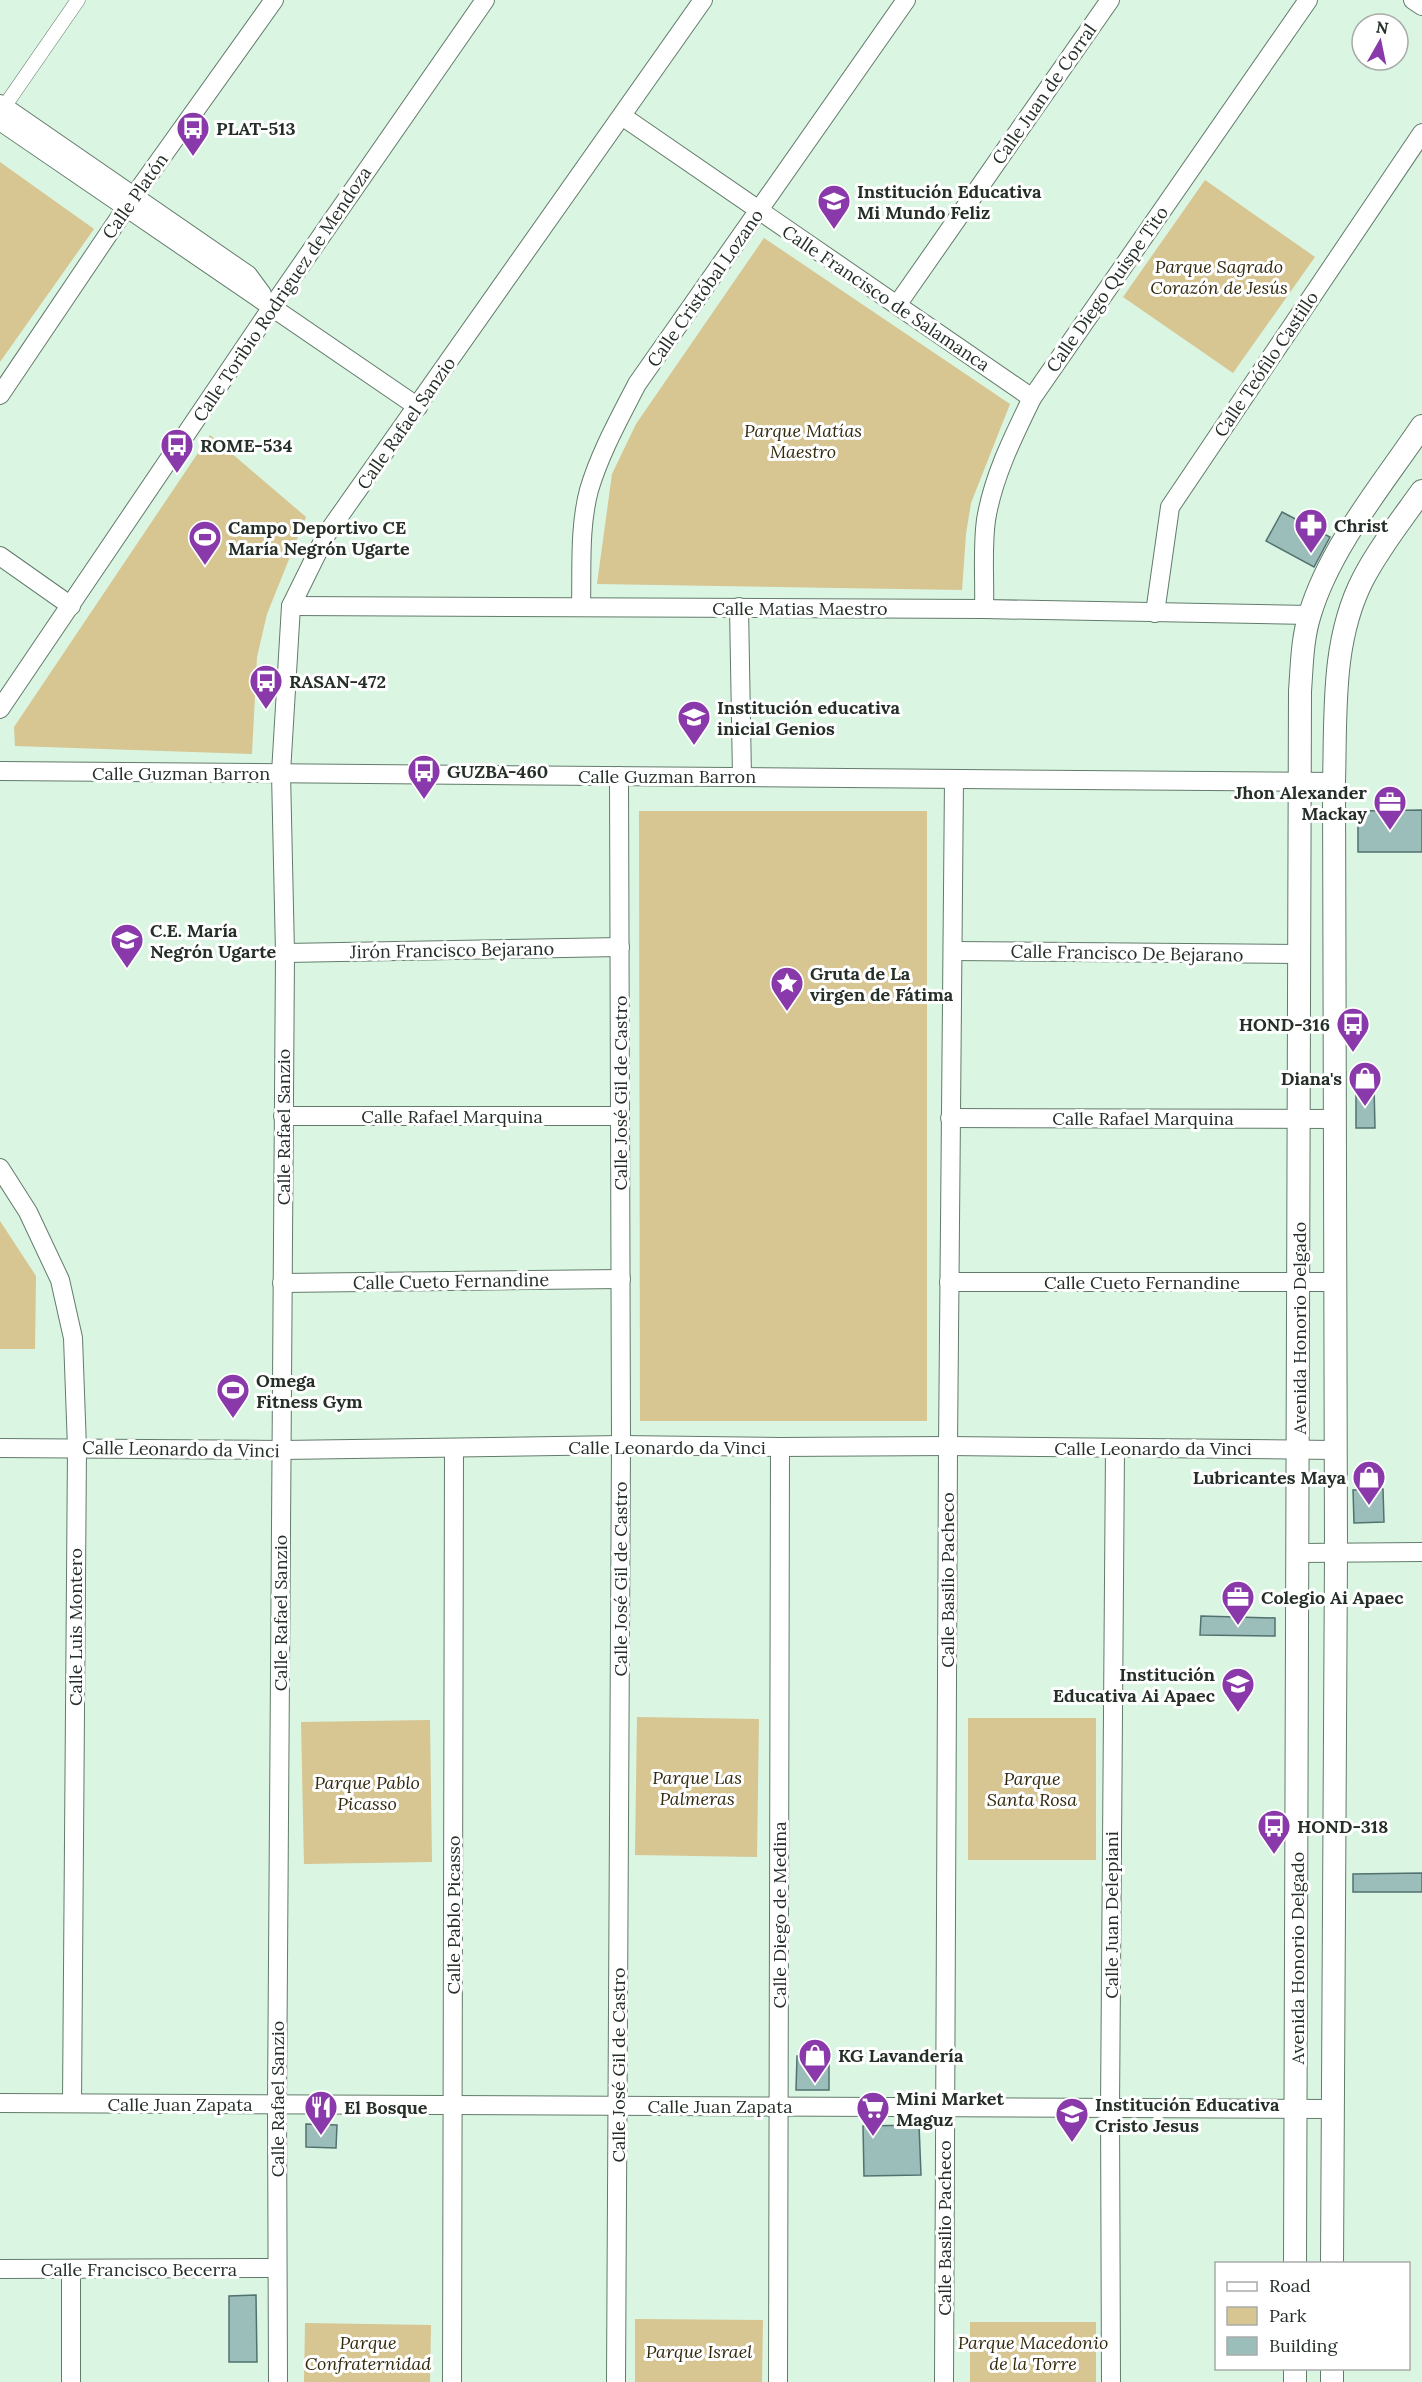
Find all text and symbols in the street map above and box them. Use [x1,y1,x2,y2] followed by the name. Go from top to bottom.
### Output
[1350,12,1410,72] north arrow
[1375,16,1390,38] text: N
[987,19,1101,169] street label: Calle Juan de Corral
[175,110,211,157] bus stop icon: PLAT-513
[216,117,296,140] place label: PLAT-513
[97,149,173,243] street label: Calle Platón
[188,162,376,426] street label: Calle Toribio Rodriguez de Mendoza
[857,180,1042,224] place label: Institución Educativa Mi Mundo Feliz
[816,183,852,230] school or university icon: Institución Educativa Mi Mundo Feliz
[1041,201,1173,377] street label: Calle Diego Quispe Tito
[642,205,768,371] street label: Calle Cristóbal Lozano
[778,220,994,376] street label: Calle Francisco de Salamanca
[1150,255,1288,299] park label: Parque Sagrado Corazón de Jesús
[1209,287,1323,441] street label: Calle Teófilo Castillo
[352,352,460,494] street label: Calle Rafael Sanzio
[744,419,862,463] park label: Parque Matías Maestro
[159,427,195,474] bus stop icon: ROME-534
[200,434,293,457] place label: ROME-534
[1293,507,1329,554] pharmacy icon: Christ
[1334,514,1389,537] place label: Christ
[228,516,410,560] place label: Campo Deportivo CE María Negrón Ugarte
[187,519,223,566] sports icon: Campo Deportivo CE María Negrón Ugarte
[712,597,888,620] street label: Calle Matias Maestro
[248,663,284,710] bus stop icon: RASAN-472
[289,670,386,693] place label: RASAN-472
[717,696,900,740] place label: Institución educativa inicial Genios
[676,699,712,746] school or university icon: Institución educativa inicial Genios
[406,753,442,800] bus stop icon: GUZBA-460
[447,760,548,783] place label: GUZBA-460
[92,762,270,785] street label: Calle Guzman Barron
[578,765,756,788] street label: Calle Guzman Barron
[1234,781,1367,825] place label: Jhon Alexander Mackay
[1372,784,1408,831] office icon: Jhon Alexander Mackay
[150,919,277,963] place label: C.E. María Negrón Ugarte
[109,922,145,969] school or university icon: C.E. María Negrón Ugarte
[349,937,554,963] street label: Jirón Francisco Bejarano
[1010,939,1244,967] street label: Calle Francisco De Bejarano
[810,962,954,1006] place label: Gruta de La virgen de Fátima
[769,965,805,1012] place icon: Gruta de La virgen de Fátima
[609,995,632,1191] street label: Calle José Gil de Castro
[1335,1006,1371,1053] bus stop icon: HOND-316
[1239,1013,1330,1036] place label: HOND-316
[272,1049,295,1205] street label: Calle Rafael Sanzio
[1347,1060,1383,1107] shop icon: Diana's
[1281,1067,1342,1090] place label: Diana's
[361,1105,543,1128] street label: Calle Rafael Marquina
[1052,1107,1234,1130] street label: Calle Rafael Marquina
[1288,1222,1311,1435] street label: Avenida Honorio Delgado
[353,1268,549,1294] street label: Calle Cueto Fernandine
[1044,1271,1240,1294] street label: Calle Cueto Fernandine
[256,1369,363,1413] place label: Omega Fitness Gym
[215,1372,251,1419] sports icon: Omega Fitness Gym
[82,1436,280,1462] street label: Calle Leonardo da Vinci
[568,1436,766,1459] street label: Calle Leonardo da Vinci
[1054,1437,1252,1460] street label: Calle Leonardo da Vinci
[1351,1459,1387,1506] shop icon: Lubricantes Maya
[1193,1466,1347,1489] place label: Lubricantes Maya
[609,1481,632,1677] street label: Calle José Gil de Castro
[936,1492,959,1668] street label: Calle Basilio Pacheco
[269,1535,292,1691] street label: Calle Rafael Sanzio
[64,1548,87,1706] street label: Calle Luis Montero
[1220,1579,1256,1626] office icon: Colegio Ai Apaec
[1261,1586,1404,1609] place label: Colegio Ai Apaec
[1053,1663,1216,1707] place label: Institución Educativa Ai Apaec
[1220,1666,1256,1713] school or university icon: Institución Educativa Ai Apaec
[652,1766,742,1810] park label: Parque Las Palmeras
[987,1767,1077,1811] park label: Parque Santa Rosa
[314,1771,420,1815] park label: Parque Pablo Picasso
[1256,1808,1292,1855] bus stop icon: HOND-318
[1297,1815,1388,1838] place label: HOND-318
[768,1822,791,2008] street label: Calle Diego de Medina
[1100,1831,1123,1999] street label: Calle Juan Delepiani
[442,1836,465,1994] street label: Calle Pablo Picasso
[1286,1852,1309,2065] street label: Avenida Honorio Delgado
[607,1967,630,2163] street label: Calle José Gil de Castro
[266,2021,289,2177] street label: Calle Rafael Sanzio
[797,2037,833,2084] shop icon: KG Lavandería
[838,2044,964,2067] place label: KG Lavandería
[896,2087,1005,2131] place label: Mini Market Maguz
[303,2089,339,2136] restaurant icon: El Bosque
[855,2090,891,2137] supermarket icon: Mini Market Maguz
[108,2093,253,2116] street label: Calle Juan Zapata
[1095,2093,1280,2137] place label: Institución Educativa Cristo Jesus
[648,2095,793,2118] street label: Calle Juan Zapata
[344,2096,428,2119] place label: El Bosque
[1054,2096,1090,2143] school or university icon: Institución Educativa Cristo Jesus
[933,2140,956,2316] street label: Calle Basilio Pacheco
[41,2258,237,2281] street label: Calle Francisco Becerra
[1215,2262,1410,2370] legend
[1269,2274,1311,2297] text: Road
[1269,2304,1307,2327] text: Park
[305,2331,431,2375] park label: Parque Confraternidad
[958,2331,1108,2375] park label: Parque Macedonio de la Torre
[1269,2334,1339,2357] text: Building
[646,2340,752,2363] park label: Parque Israel

